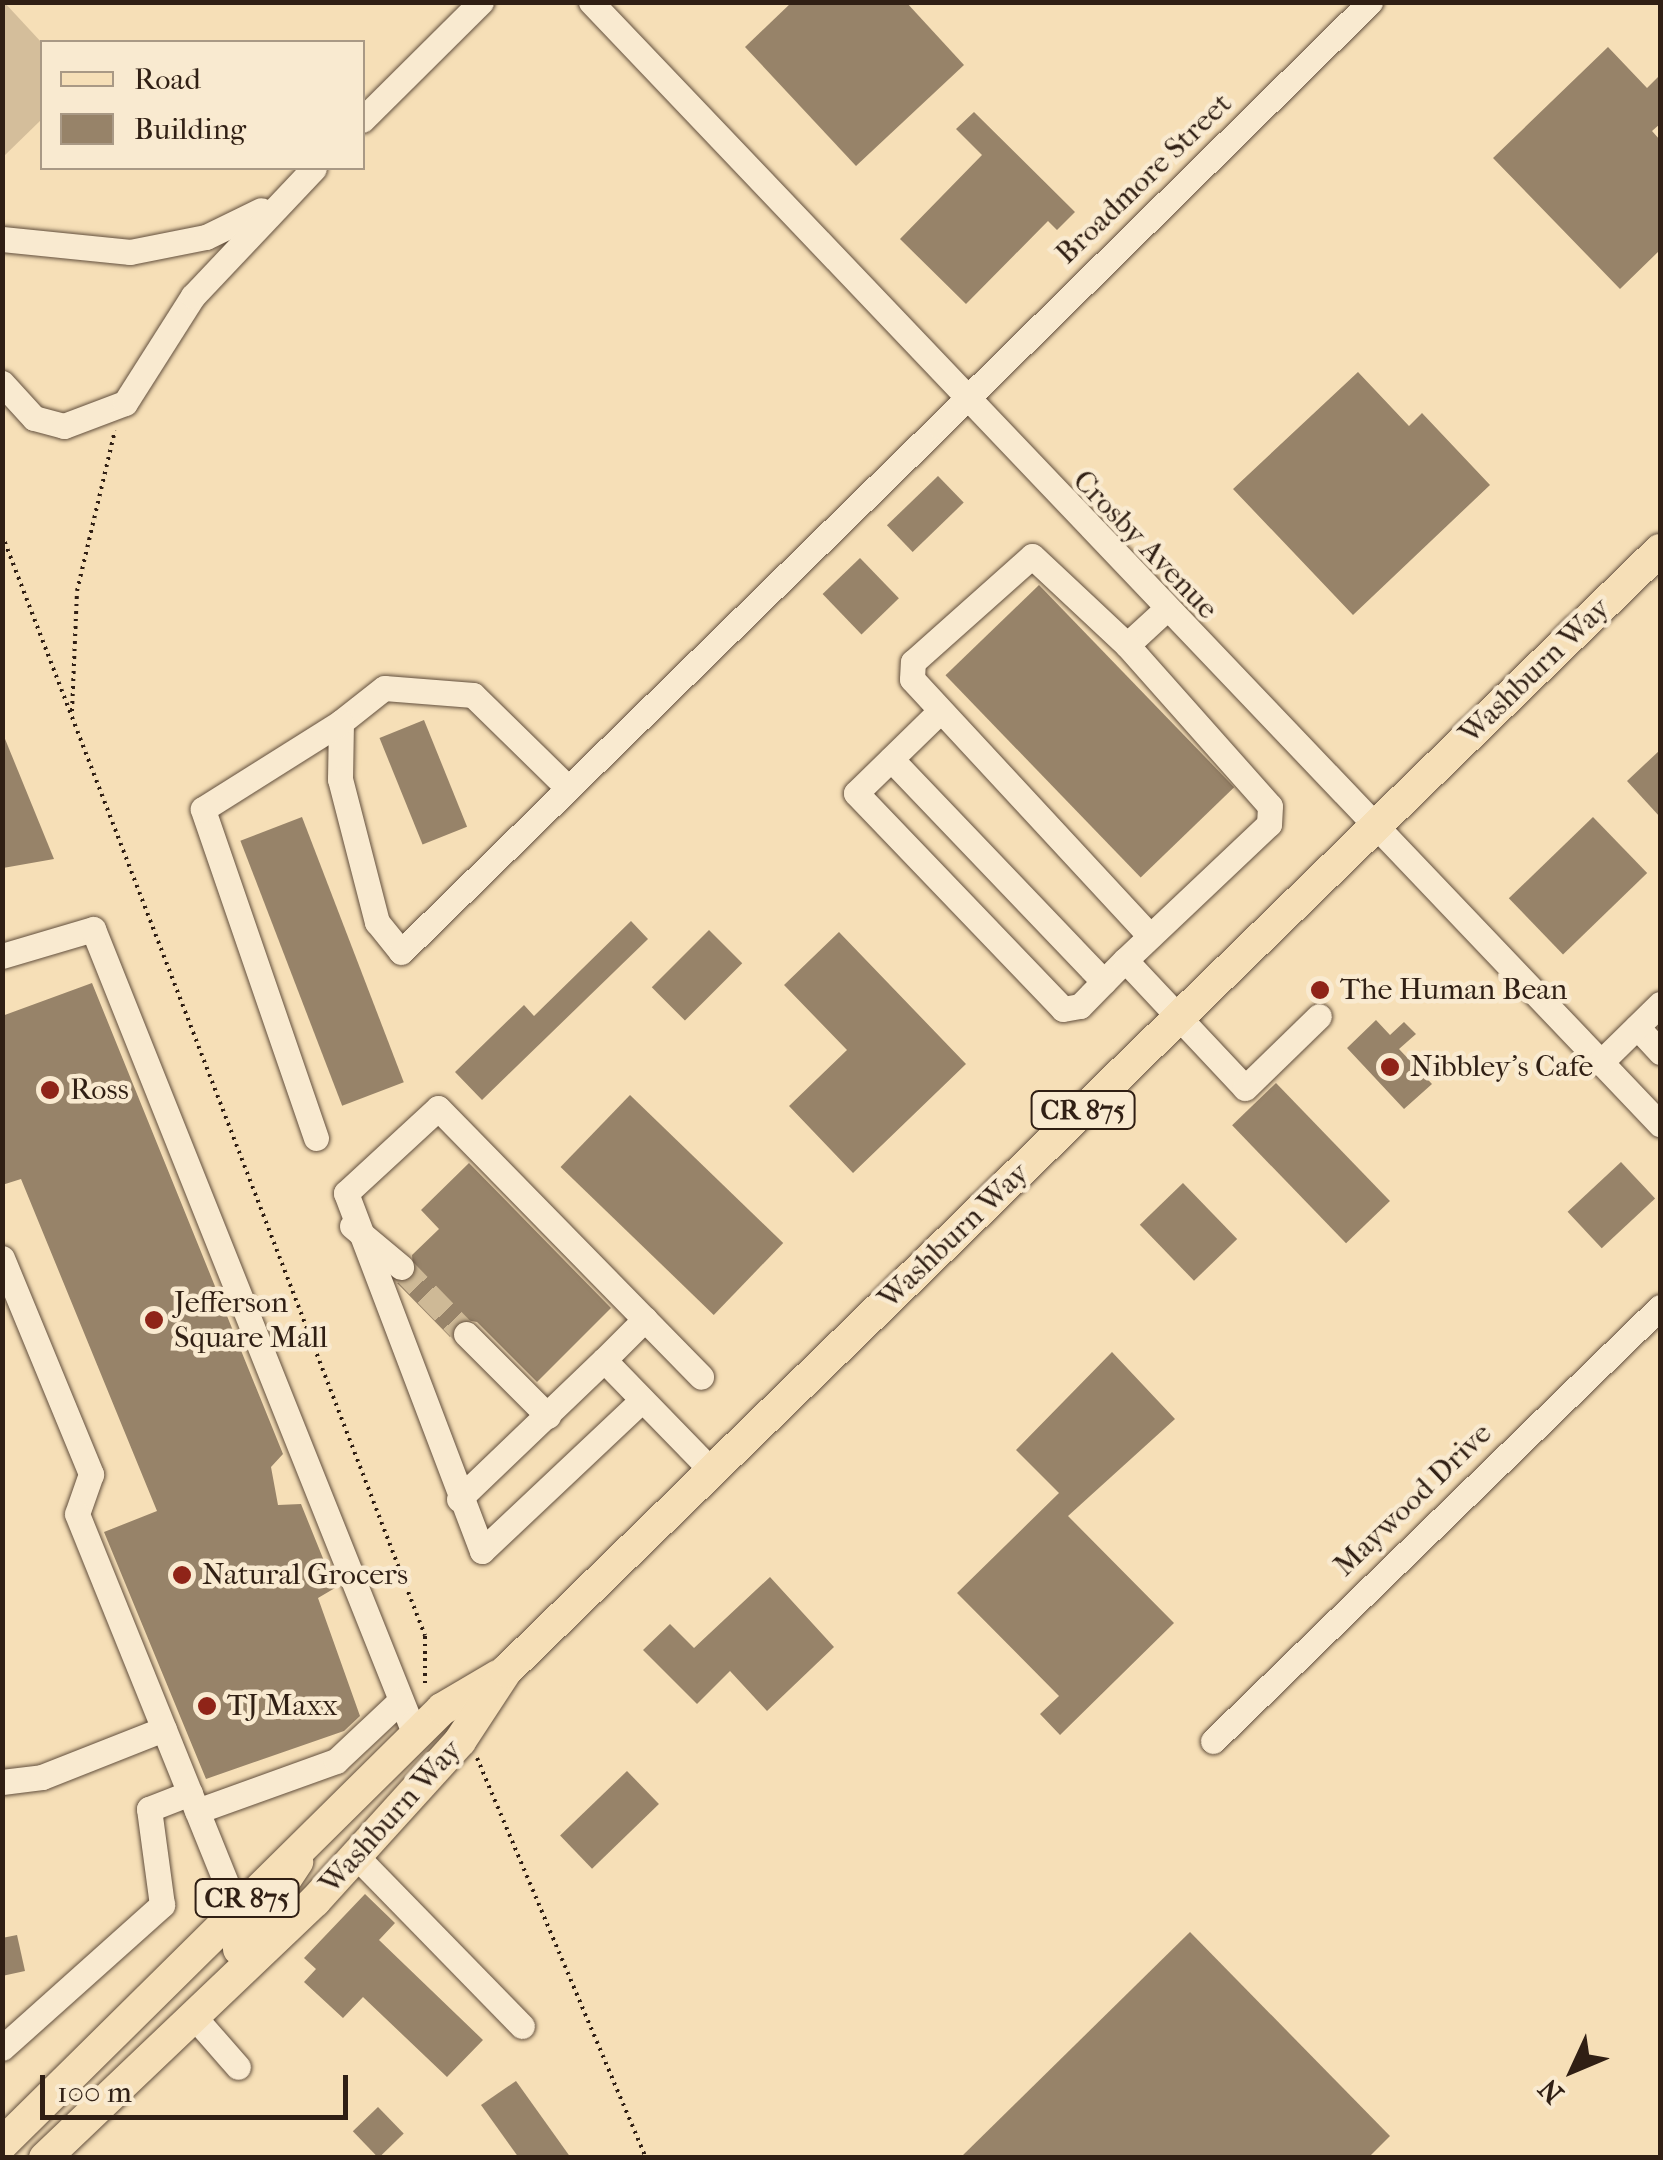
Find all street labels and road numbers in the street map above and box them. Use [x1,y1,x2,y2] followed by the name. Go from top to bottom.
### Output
[1049,86,1239,272] street label: Broadmore Street
[1065,463,1225,627] street label: Crosby Avenue
[1452,590,1618,752] street label: Washburn Way
[1030,1087,1136,1133] road number: CR 875
[871,1155,1037,1317] street label: Washburn Way
[1327,1416,1499,1584] street label: Maywood Drive
[312,1733,470,1901] street label: Washburn Way
[194,1875,300,1921] road number: CR 875

